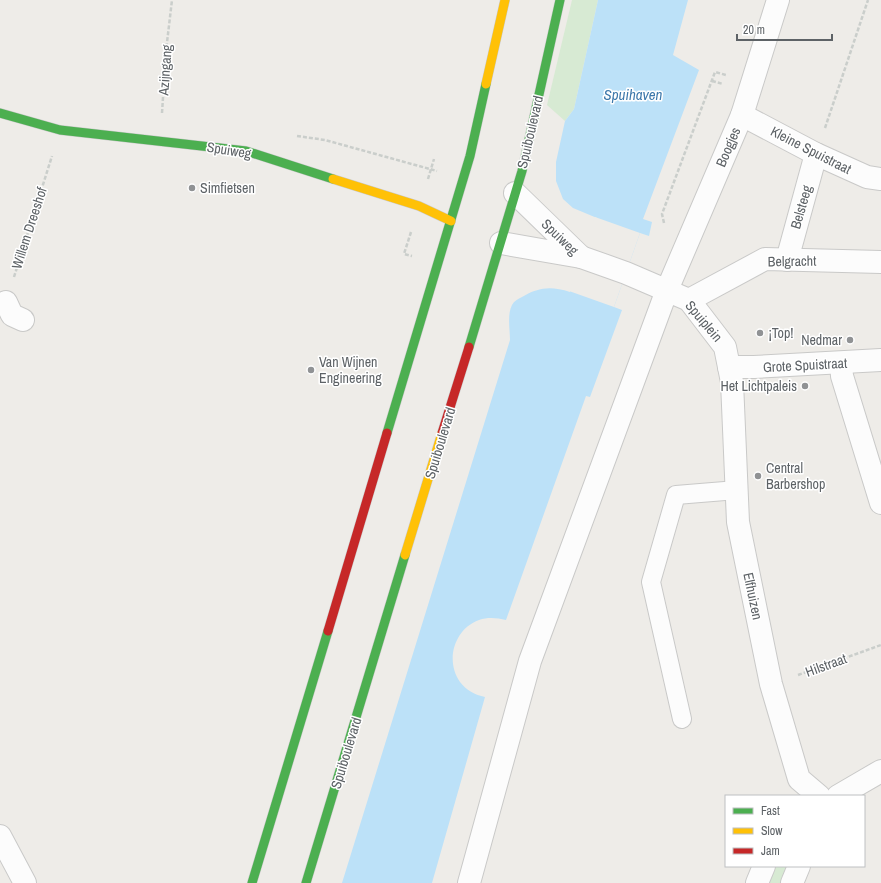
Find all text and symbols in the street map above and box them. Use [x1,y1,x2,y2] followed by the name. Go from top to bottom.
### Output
[737,16,832,42] scale bar
[743,22,765,38] text: 20 m
[154,43,176,97] street label: Azijngang
[604,84,663,105] water label: Spuihaven
[513,94,547,170] street label: Spuiboulevard
[768,122,854,178] street label: Kleine Spuistraat
[712,124,744,170] street label: Boogjes
[206,138,253,162] street label: Spuiweg
[200,179,255,197] place label: Simfietsen
[786,182,816,231] street label: Belsteeg
[187,183,197,193] marker: Simfietsen
[7,184,51,271] street label: Willem Dreeshof
[538,215,583,259] street label: Spuiweg
[768,252,816,270] street label: Belgracht
[682,297,726,345] street label: Spuiplein
[768,324,794,342] place label: ¡Top!
[755,328,765,338] marker: ¡Top!
[801,331,842,349] place label: Nedmar
[845,335,855,345] marker: Nedmar
[319,353,382,387] place label: Van Wijnen Engineering
[762,354,848,376] street label: Grote Spuistraat
[306,365,316,375] marker: Van Wijnen Engineering
[720,377,797,395] place label: Het Lichtpaleis
[800,381,810,391] marker: Het Lichtpaleis
[421,405,459,481] street label: Spuiboulevard
[766,459,825,493] place label: Central Barbershop
[753,471,763,481] marker: Central Barbershop
[739,571,767,621] street label: Elfhuizen
[803,649,849,681] street label: Hilstraat
[327,715,365,791] street label: Spuiboulevard
[725,795,865,867] legend
[761,803,780,819] text: Fast
[761,823,783,839] text: Slow
[761,843,780,859] text: Jam

